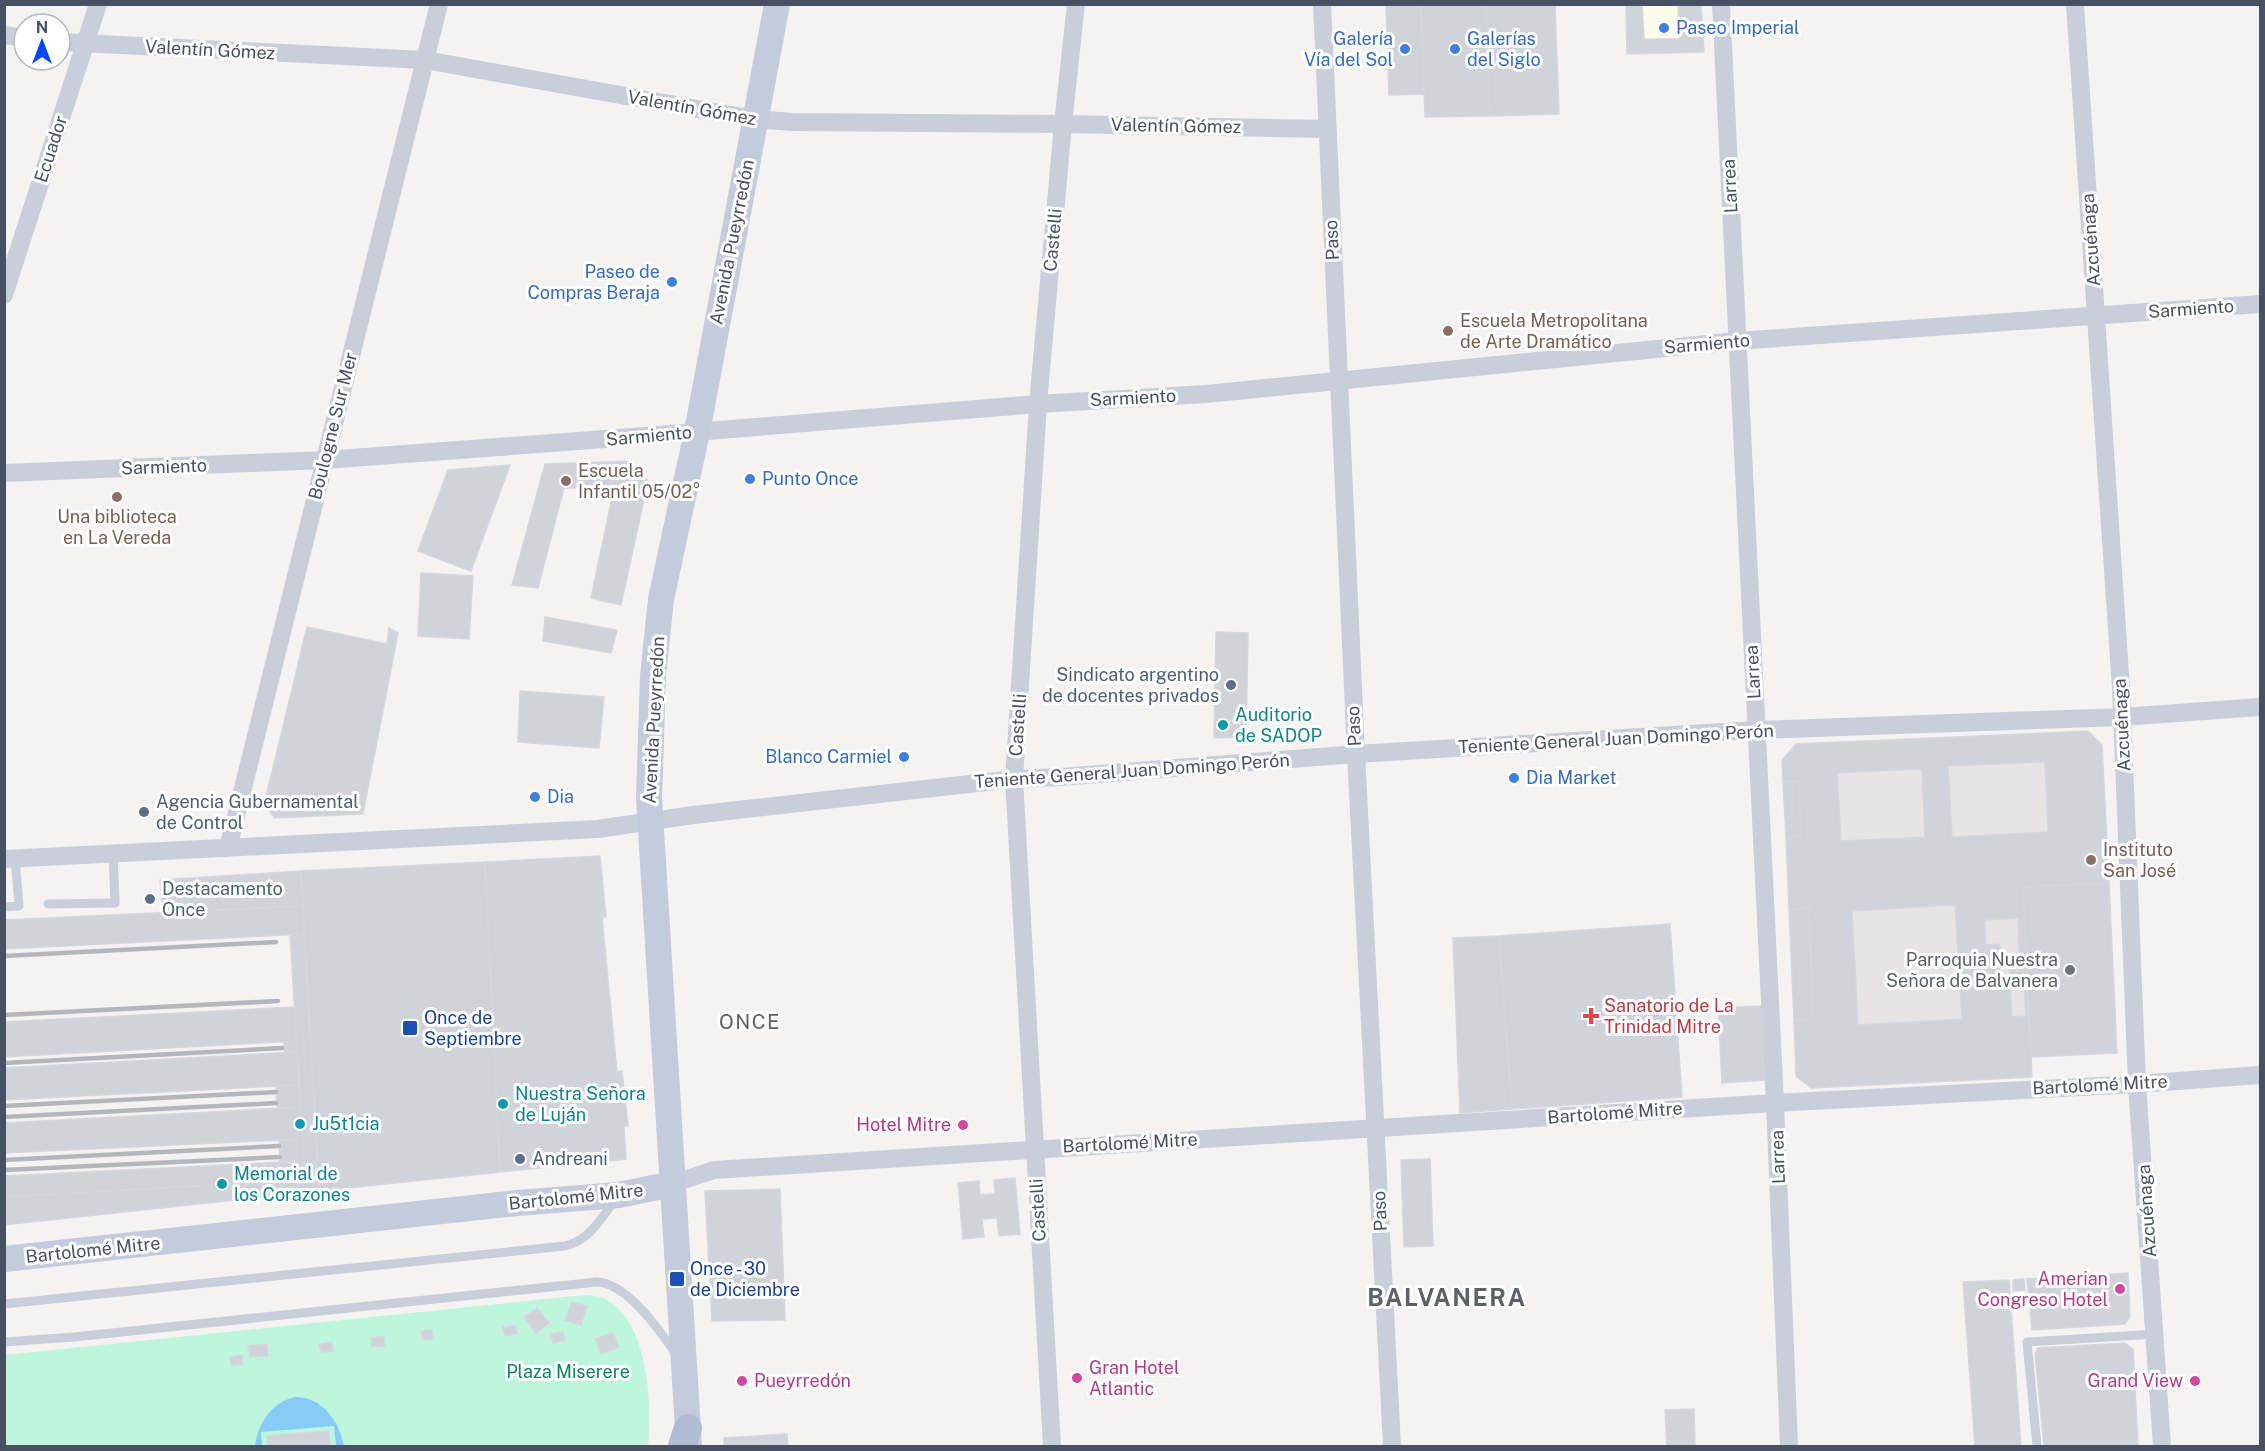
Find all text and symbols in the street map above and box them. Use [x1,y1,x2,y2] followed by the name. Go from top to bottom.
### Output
[12,12,72,72] north arrow
[1676,17,1799,38] place label: Paseo Imperial
[36,18,48,37] text: N
[1657,21,1671,35] marker: Paseo Imperial
[1304,28,1393,70] place label: Galería Vía del Sol
[1467,28,1541,70] place label: Galerías del Siglo
[144,36,276,63] street label: Valentín Gómez
[1398,42,1412,56] marker: Galería Vía del Sol
[1448,42,1462,56] marker: Galerías del Siglo
[626,86,758,129] street label: Valentín Gómez
[30,113,71,185] street label: Ecuador
[1111,114,1241,137] street label: Valentín Gómez
[705,158,758,326] street label: Avenida Pueyrredón
[1718,158,1741,214] street label: Larrea
[2077,193,2104,287] street label: Azcuénaga
[1039,208,1066,272] street label: Castelli
[1320,219,1343,261] street label: Paso
[527,261,660,303] place label: Paseo de Compras Beraja
[665,275,679,289] marker: Paseo de Compras Beraja
[2147,295,2235,322] street label: Sarmiento
[1460,310,1648,352] place label: Escuela Metropolitana de Arte Dramático
[1441,324,1455,338] marker: Escuela Metropolitana de Arte Dramático
[1663,329,1751,358] street label: Sarmiento
[304,350,361,502] street label: Boulogne Sur Mer
[1089,385,1177,410] street label: Sarmiento
[605,421,693,450] street label: Sarmiento
[121,455,207,478] street label: Sarmiento
[578,460,701,502] place label: Escuela Infantil 05/02°
[762,468,859,489] place label: Punto Once
[743,472,757,486] marker: Punto Once
[559,474,573,488] marker: Escuela Infantil 05/02°
[110,490,124,504] marker: Una biblioteca en La Vereda
[57,506,177,548] place label: Una biblioteca en La Vereda
[639,636,668,804] street label: Avenida Pueyrredón
[1741,644,1764,700] street label: Larrea
[1042,664,1219,706] place label: Sindicato argentino de docentes privados
[1224,678,1238,692] marker: Sindicato argentino de docentes privados
[2109,678,2134,772] street label: Azcuénaga
[1005,693,1030,757] street label: Castelli
[1235,704,1322,746] place label: Auditorio de SADOP
[1342,705,1365,747] street label: Paso
[1216,718,1230,732] marker: Auditorio de SADOP
[1458,720,1774,757] street label: Teniente General Juan Domingo Perón
[765,746,892,767] place label: Blanco Carmiel
[974,749,1290,792] street label: Teniente General Juan Domingo Perón
[897,750,911,764] marker: Blanco Carmiel
[1526,767,1617,788] place label: Dia Market
[1507,771,1521,785] marker: Dia Market
[547,786,574,807] place label: Dia
[528,790,542,804] marker: Dia
[156,791,359,833] place label: Agencia Gubernamental de Control
[137,805,151,819] marker: Agencia Gubernamental de Control
[2103,839,2176,881] place label: Instituto San José
[2084,853,2098,867] marker: Instituto San José
[162,878,283,920] place label: Destacamento Once
[143,892,157,906] marker: Destacamento Once
[1886,949,2058,991] place label: Parroquia Nuestra Señora de Balvanera
[2063,963,2077,977] marker: Parroquia Nuestra Señora de Balvanera
[1604,995,1734,1037] place label: Sanatorio de La Trinidad Mitre
[424,1007,522,1049] place label: Once de Septiembre
[1582,1007,1600,1025] marker: Sanatorio de La Trinidad Mitre
[719,1010,781,1034] district label: ONCE
[401,1019,419,1037] marker: Once de Septiembre
[2032,1070,2168,1099] street label: Bartolomé Mitre
[515,1083,646,1125] place label: Nuestra Señora de Luján
[496,1097,510,1111] marker: Nuestra Señora de Luján
[1547,1097,1683,1128] street label: Bartolomé Mitre
[312,1113,379,1134] place label: Ju5t1cia
[856,1114,951,1135] place label: Hotel Mitre
[293,1117,307,1131] marker: Ju5t1cia
[956,1118,970,1132] marker: Hotel Mitre
[1062,1128,1198,1157] street label: Bartolomé Mitre
[1766,1130,1789,1184] street label: Larrea
[532,1148,608,1169] place label: Andreani
[513,1152,527,1166] marker: Andreani
[234,1163,350,1205] place label: Memorial de los Corazones
[2133,1164,2160,1258] street label: Azcuénaga
[215,1177,229,1191] marker: Memorial de los Corazones
[1025,1178,1050,1242] street label: Castelli
[508,1179,644,1214] street label: Bartolomé Mitre
[1368,1190,1391,1232] street label: Paso
[25,1232,161,1267] street label: Bartolomé Mitre
[690,1258,800,1300] place label: Once - 30 de Diciembre
[1977,1268,2108,1310] place label: Amerian Congreso Hotel
[668,1270,686,1288] marker: Once - 30 de Diciembre
[2113,1282,2127,1296] marker: Amerian Congreso Hotel
[1367,1283,1527,1311] district label: BALVANERA
[1089,1357,1179,1399] place label: Gran Hotel Atlantic
[506,1361,630,1382] park label: Plaza Miserere
[754,1370,851,1391] place label: Pueyrredón
[2087,1370,2183,1391] place label: Grand View
[1070,1371,1084,1385] marker: Gran Hotel Atlantic
[735,1374,749,1388] marker: Pueyrredón
[2188,1374,2202,1388] marker: Grand View

